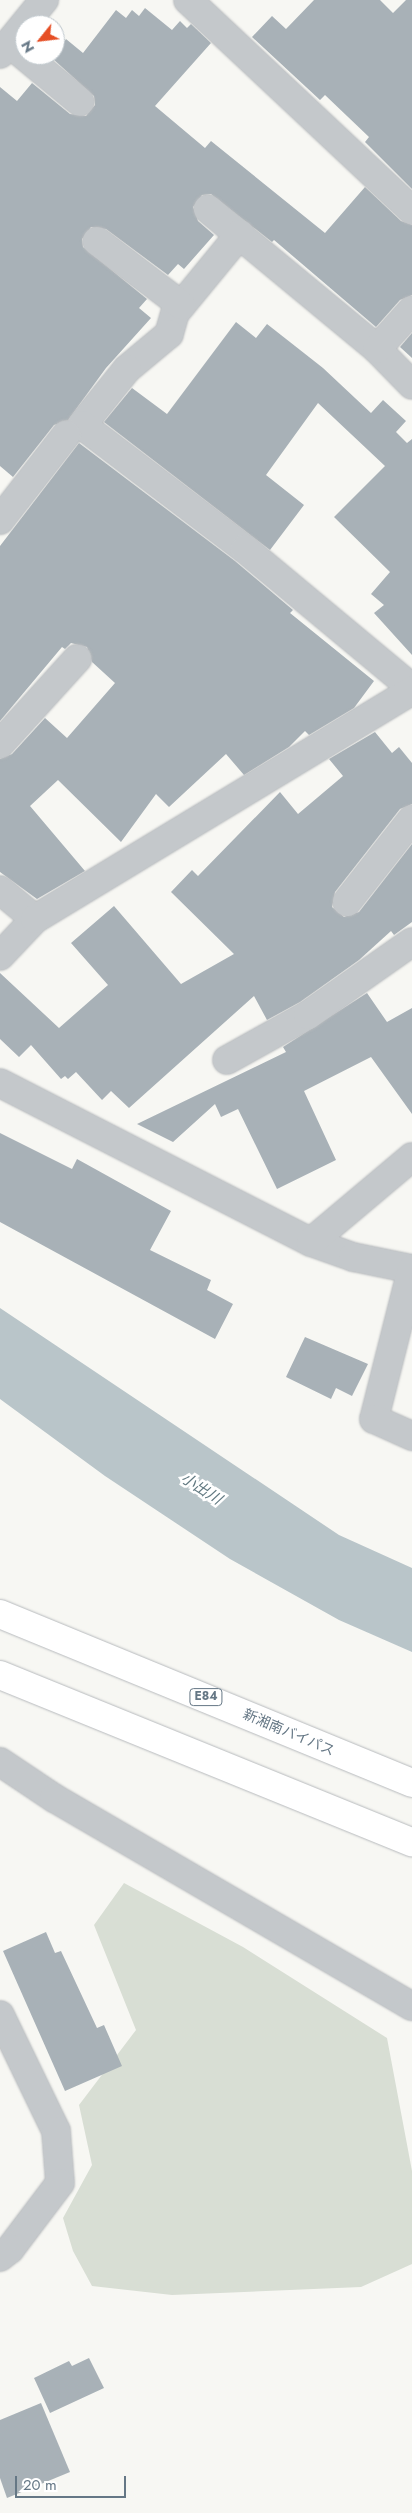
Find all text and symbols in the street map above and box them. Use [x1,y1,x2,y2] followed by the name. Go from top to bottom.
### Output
[15,15,65,65] north arrow
[16,37,39,57] text: N
[177,1469,225,1509] water label: 小出川
[188,1688,224,1706] road number: E84
[241,1705,337,1759] street label: 新湘南バイパス
[18,2466,129,2498] scale bar
[23,2474,57,2496] text: 20 m

